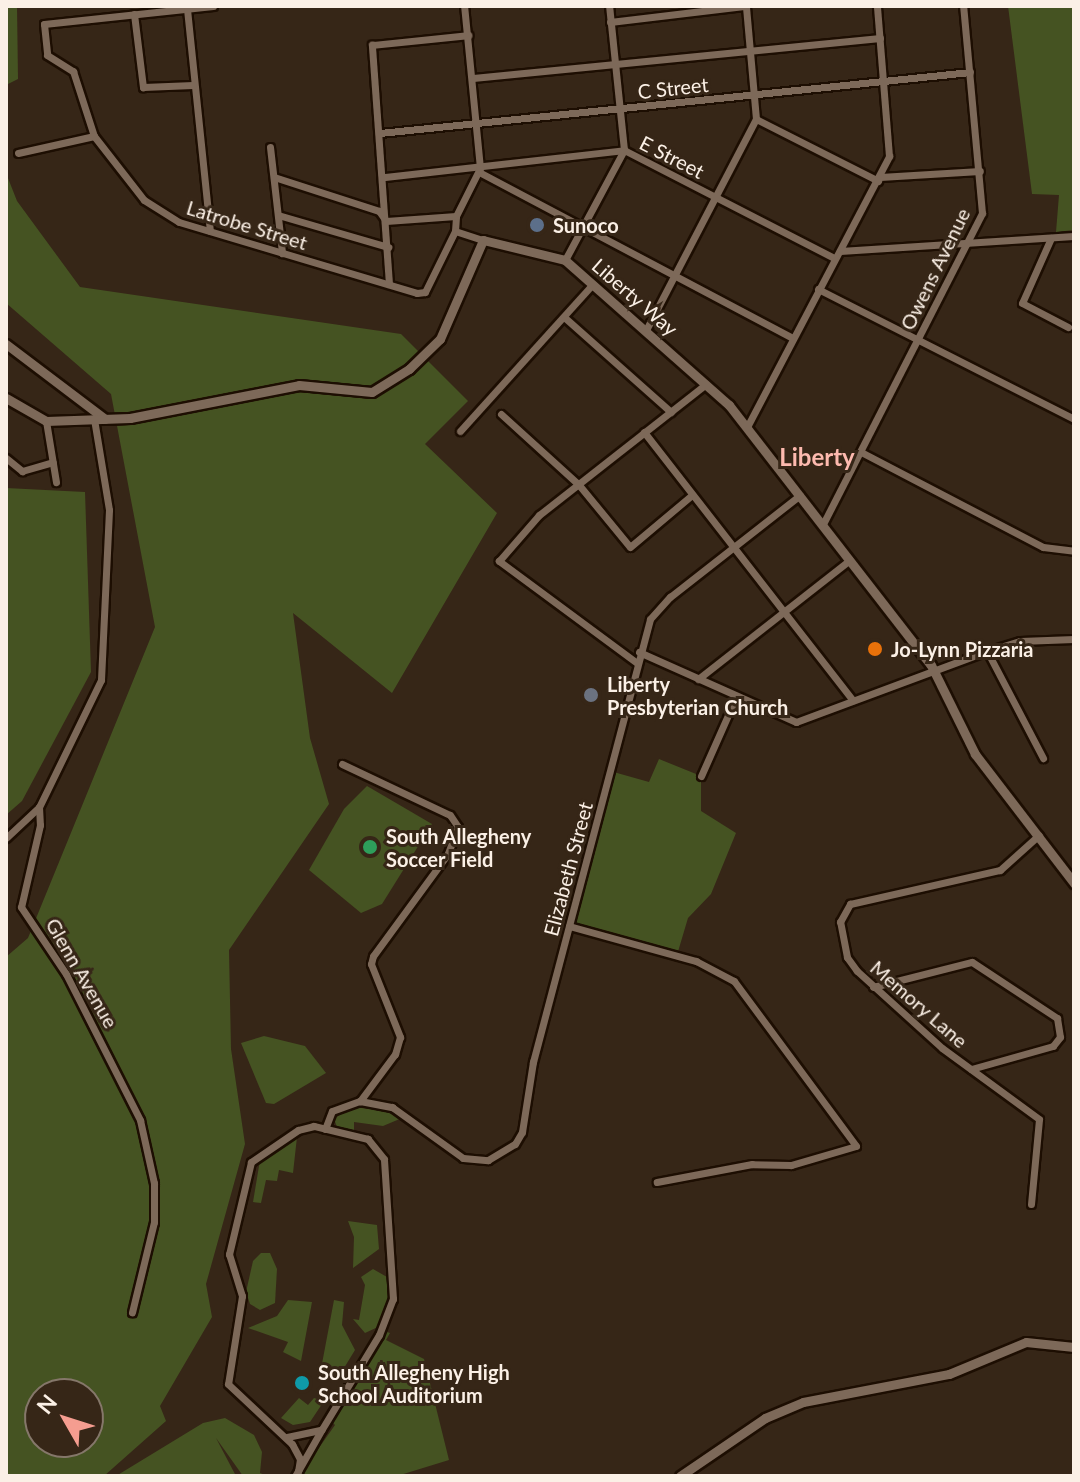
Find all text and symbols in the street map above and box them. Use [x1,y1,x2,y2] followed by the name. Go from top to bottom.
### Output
[636,72,710,104] street label: C Street
[636,131,708,183] street label: E Street
[184,195,310,255] street label: Latrobe Street
[895,204,975,334] street label: Owens Avenue
[553,213,619,237] place label: Sunoco
[528,216,546,234] marker: Sunoco
[587,253,683,341] street label: Liberty Way
[779,443,855,471] district label: Liberty
[891,637,1033,661] place label: Jo-Lynn Pizzaria
[866,640,884,658] marker: Jo-Lynn Pizzaria
[607,672,788,719] place label: Liberty Presbyterian Church
[582,686,600,704] marker: Liberty Presbyterian Church
[539,799,597,939] street label: Elizabeth Street
[386,824,532,871] place label: South Allegheny Soccer Field
[361,838,379,856] marker: South Allegheny Soccer Field
[41,914,123,1032] street label: Glenn Avenue
[865,955,973,1053] street label: Memory Lane
[318,1360,511,1407] place label: South Allegheny High School Auditorium
[293,1374,311,1392] marker: South Allegheny High School Auditorium
[24,1378,104,1458] north arrow
[31,1389,62,1419] text: N

